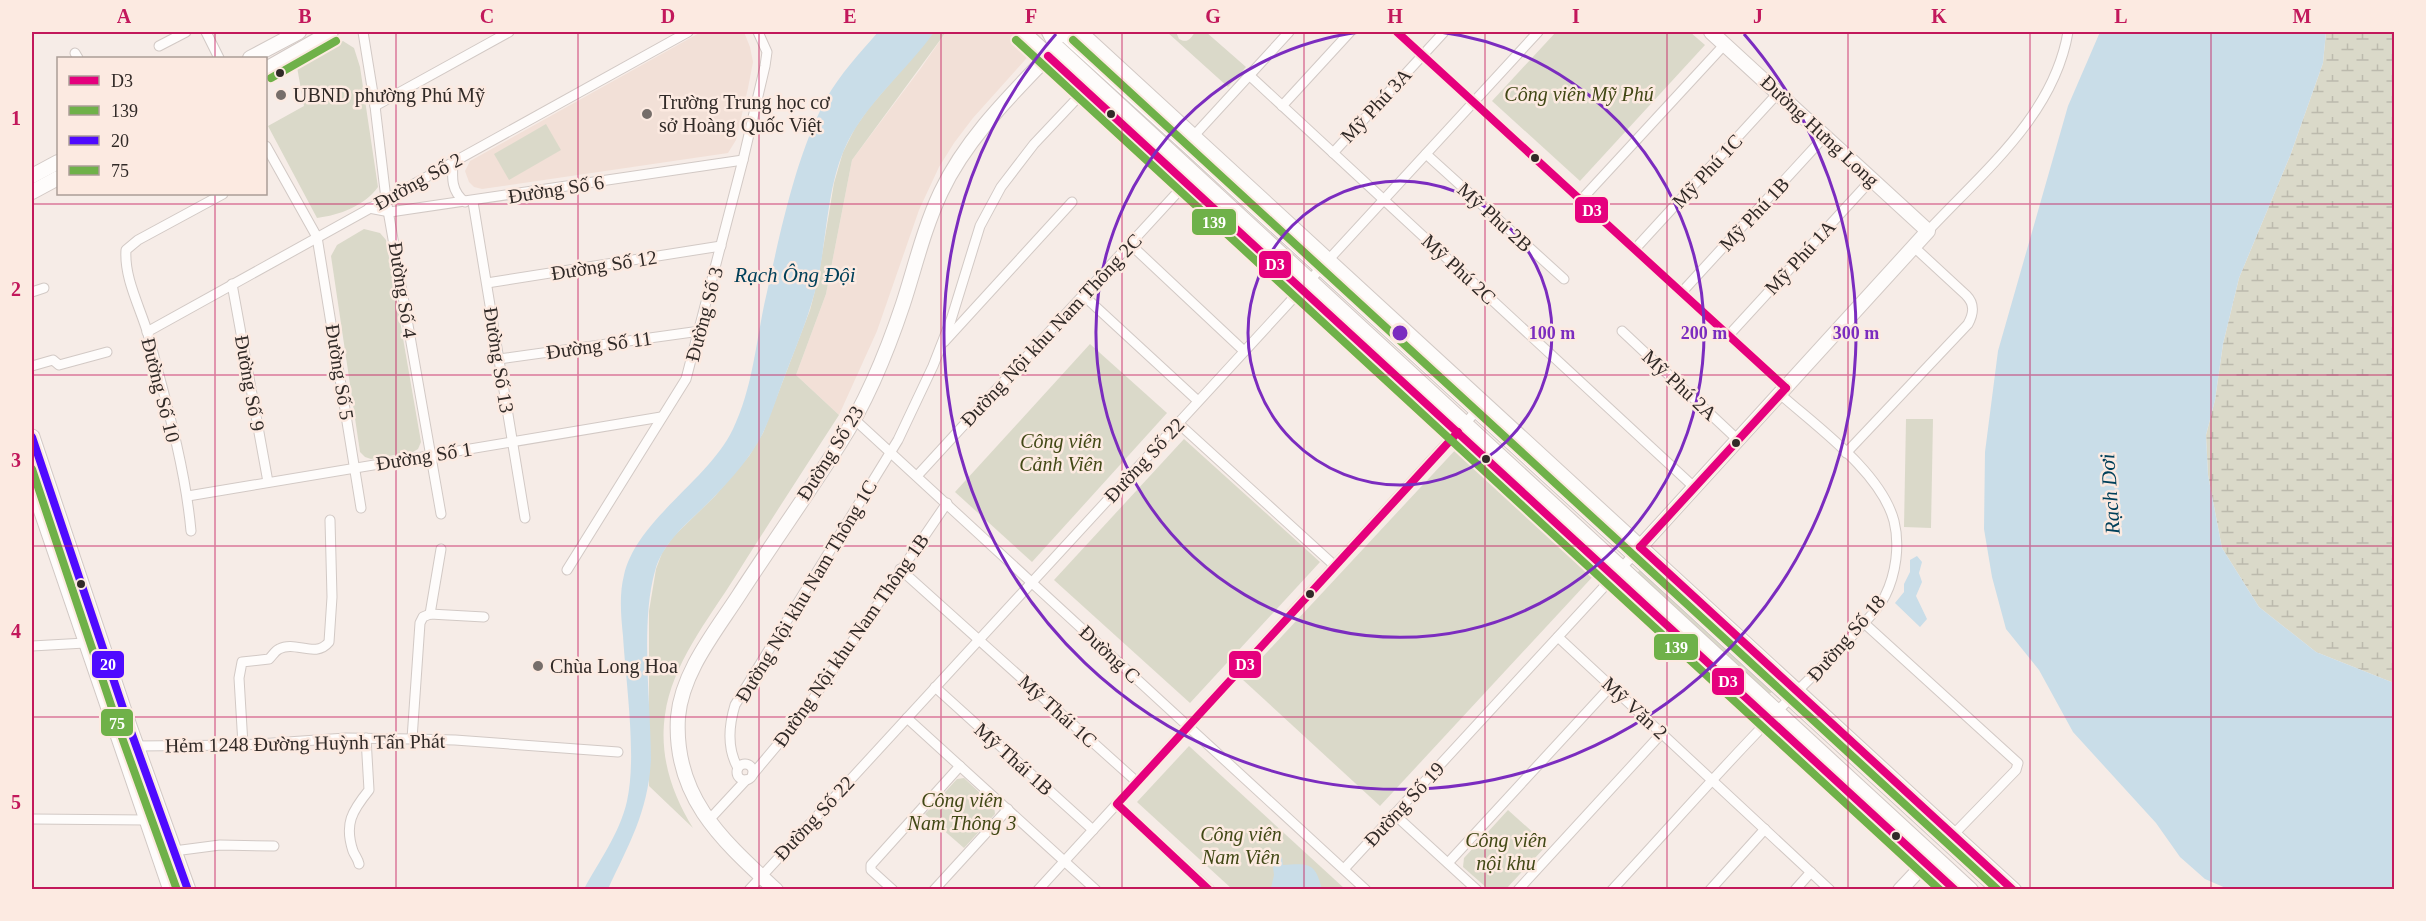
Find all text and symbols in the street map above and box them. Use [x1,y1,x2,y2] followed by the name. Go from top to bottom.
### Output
[117,5,132,27] text: A
[298,5,312,27] text: B
[480,5,494,27] text: C
[661,5,675,27] text: D
[843,5,857,27] text: E
[1025,5,1037,27] text: F
[1205,5,1221,27] text: G
[1387,5,1403,27] text: H
[1572,5,1580,27] text: I
[1753,5,1763,27] text: J
[1931,5,1947,27] text: K
[2114,5,2128,27] text: L
[2293,5,2312,27] text: M
[57,57,267,195] legend
[1336,63,1417,147] street label: Mỹ Phú 3A
[274,67,286,79] unlabelled marker
[111,71,133,91] text: D3
[1756,71,1884,192] street label: Đường Hưng Long
[1504,83,1654,106] park label: Công viên Mỹ Phú
[293,84,485,107] place label: UBND phường Phú Mỹ
[274,88,288,102] marker: UBND phường Phú Mỹ
[659,91,830,137] place label: Trường Trung học cơ sở Hoàng Quốc Việt
[111,101,138,121] text: 139
[11,107,21,129] text: 1
[640,107,654,121] marker: Trường Trung học cơ sở Hoàng Quốc Việt
[1105,108,1117,120] unlabelled marker
[1667,130,1747,213] street label: Mỹ Phú 1C
[111,131,129,151] text: 20
[370,148,466,215] street label: Đường Số 2
[1529,152,1541,164] unlabelled marker
[111,161,129,181] text: 75
[506,171,606,208] street label: Đường Số 6
[1714,173,1794,256] street label: Mỹ Phú 1B
[1453,178,1537,257] street label: Mỹ Phú 2B
[1574,196,1609,224] line badge: D3
[1582,202,1602,219] text: D3
[1191,208,1237,236] line badge: 139
[1202,214,1226,231] text: 139
[1760,215,1841,299] street label: Mỹ Phú 1A
[956,229,1147,431] street label: Đường Nội khu Nam Thông 2C
[1417,229,1500,309] street label: Mỹ Phú 2C
[384,240,421,340] street label: Đường Số 4
[549,246,659,285] street label: Đường Số 12
[1258,250,1292,279] line badge: D3
[1265,256,1285,273] text: D3
[733,263,856,287] water label: Rạch Ông Đội
[681,264,728,364] street label: Đường Số 3
[11,278,21,300] text: 2
[479,305,518,415] street label: Đường Số 13
[321,322,358,422] street label: Đường Số 5
[1390,323,1410,343] centre of rings
[1529,323,1575,343] text: 100 m
[1681,323,1727,343] text: 200 m
[1833,323,1879,343] text: 300 m
[545,327,653,364] street label: Đường Số 11
[230,333,269,433] street label: Đường Số 9
[136,335,185,445] street label: Đường Số 10
[1638,345,1722,426] street label: Mỹ Phú 2A
[792,402,869,505] street label: Đường Số 23
[1099,413,1189,507] street label: Đường Số 22
[1019,430,1103,475] park label: Công viên Cảnh Viên
[1730,437,1742,449] unlabelled marker
[374,438,474,475] street label: Đường Số 1
[11,449,21,471] text: 3
[1480,453,1492,465] unlabelled marker
[2095,453,2125,536] water label: Rạch Dơi
[731,476,882,706] street label: Đường Nội khu Nam Thông 1C
[769,529,934,751] street label: Đường Nội khu Nam Thông 1B
[75,578,87,590] unlabelled marker
[1304,588,1316,600] unlabelled marker
[1803,590,1890,686] street label: Đường Số 18
[11,620,21,642] text: 4
[1075,621,1145,688] street label: Đường C
[1653,633,1699,661] line badge: 139
[1664,639,1688,656] text: 139
[91,650,125,679] line badge: 20
[1228,650,1262,679] line badge: D3
[550,655,678,678] place label: Chùa Long Hoa
[100,656,116,673] text: 20
[1235,656,1255,673] text: D3
[531,659,545,673] marker: Chùa Long Hoa
[1711,667,1745,696] line badge: D3
[1014,670,1102,753] street label: Mỹ Thái 1C
[1597,672,1672,744] street label: Mỹ Văn 2
[1718,673,1738,690] text: D3
[100,708,134,737] line badge: 75
[109,715,125,732] text: 75
[970,718,1058,801] street label: Mỹ Thái 1B
[165,730,446,757] street label: Hẻm 1248 Đường Huỳnh Tấn Phát
[1359,757,1449,851] street label: Đường Số 19
[769,771,859,865] street label: Đường Số 22
[907,789,1016,835] park label: Công viên Nam Thông 3
[11,791,21,813] text: 5
[1200,823,1282,868] park label: Công viên Nam Viên
[1465,829,1547,874] park label: Công viên nội khu
[1890,830,1902,842] unlabelled marker

